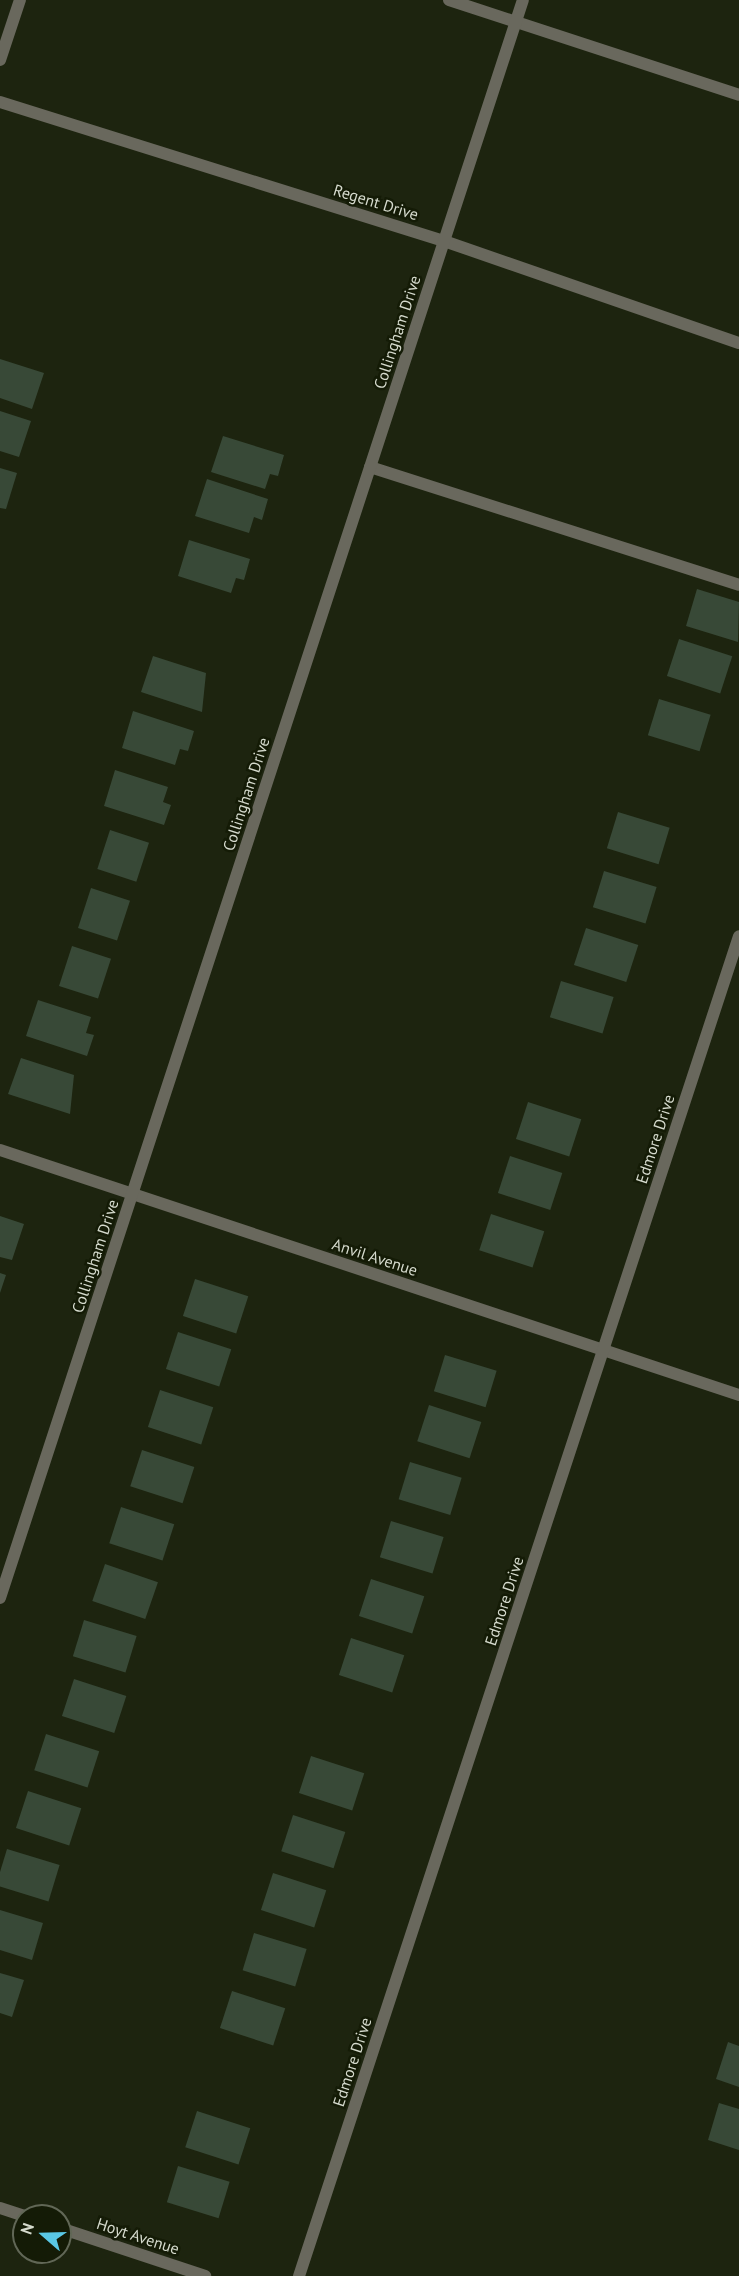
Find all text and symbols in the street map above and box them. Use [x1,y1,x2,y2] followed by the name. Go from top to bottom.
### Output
[331,180,421,224] street label: Regent Drive
[370,273,424,391] street label: Collingham Drive
[219,735,273,853] street label: Collingham Drive
[632,1092,678,1186] street label: Edmore Drive
[68,1197,122,1315] street label: Collingham Drive
[330,1234,420,1280] street label: Anvil Avenue
[481,1554,527,1648] street label: Edmore Drive
[329,2015,375,2109] street label: Edmore Drive
[12,2204,72,2264] north arrow
[94,2214,182,2258] street label: Hoyt Avenue
[16,2220,38,2237] text: N

